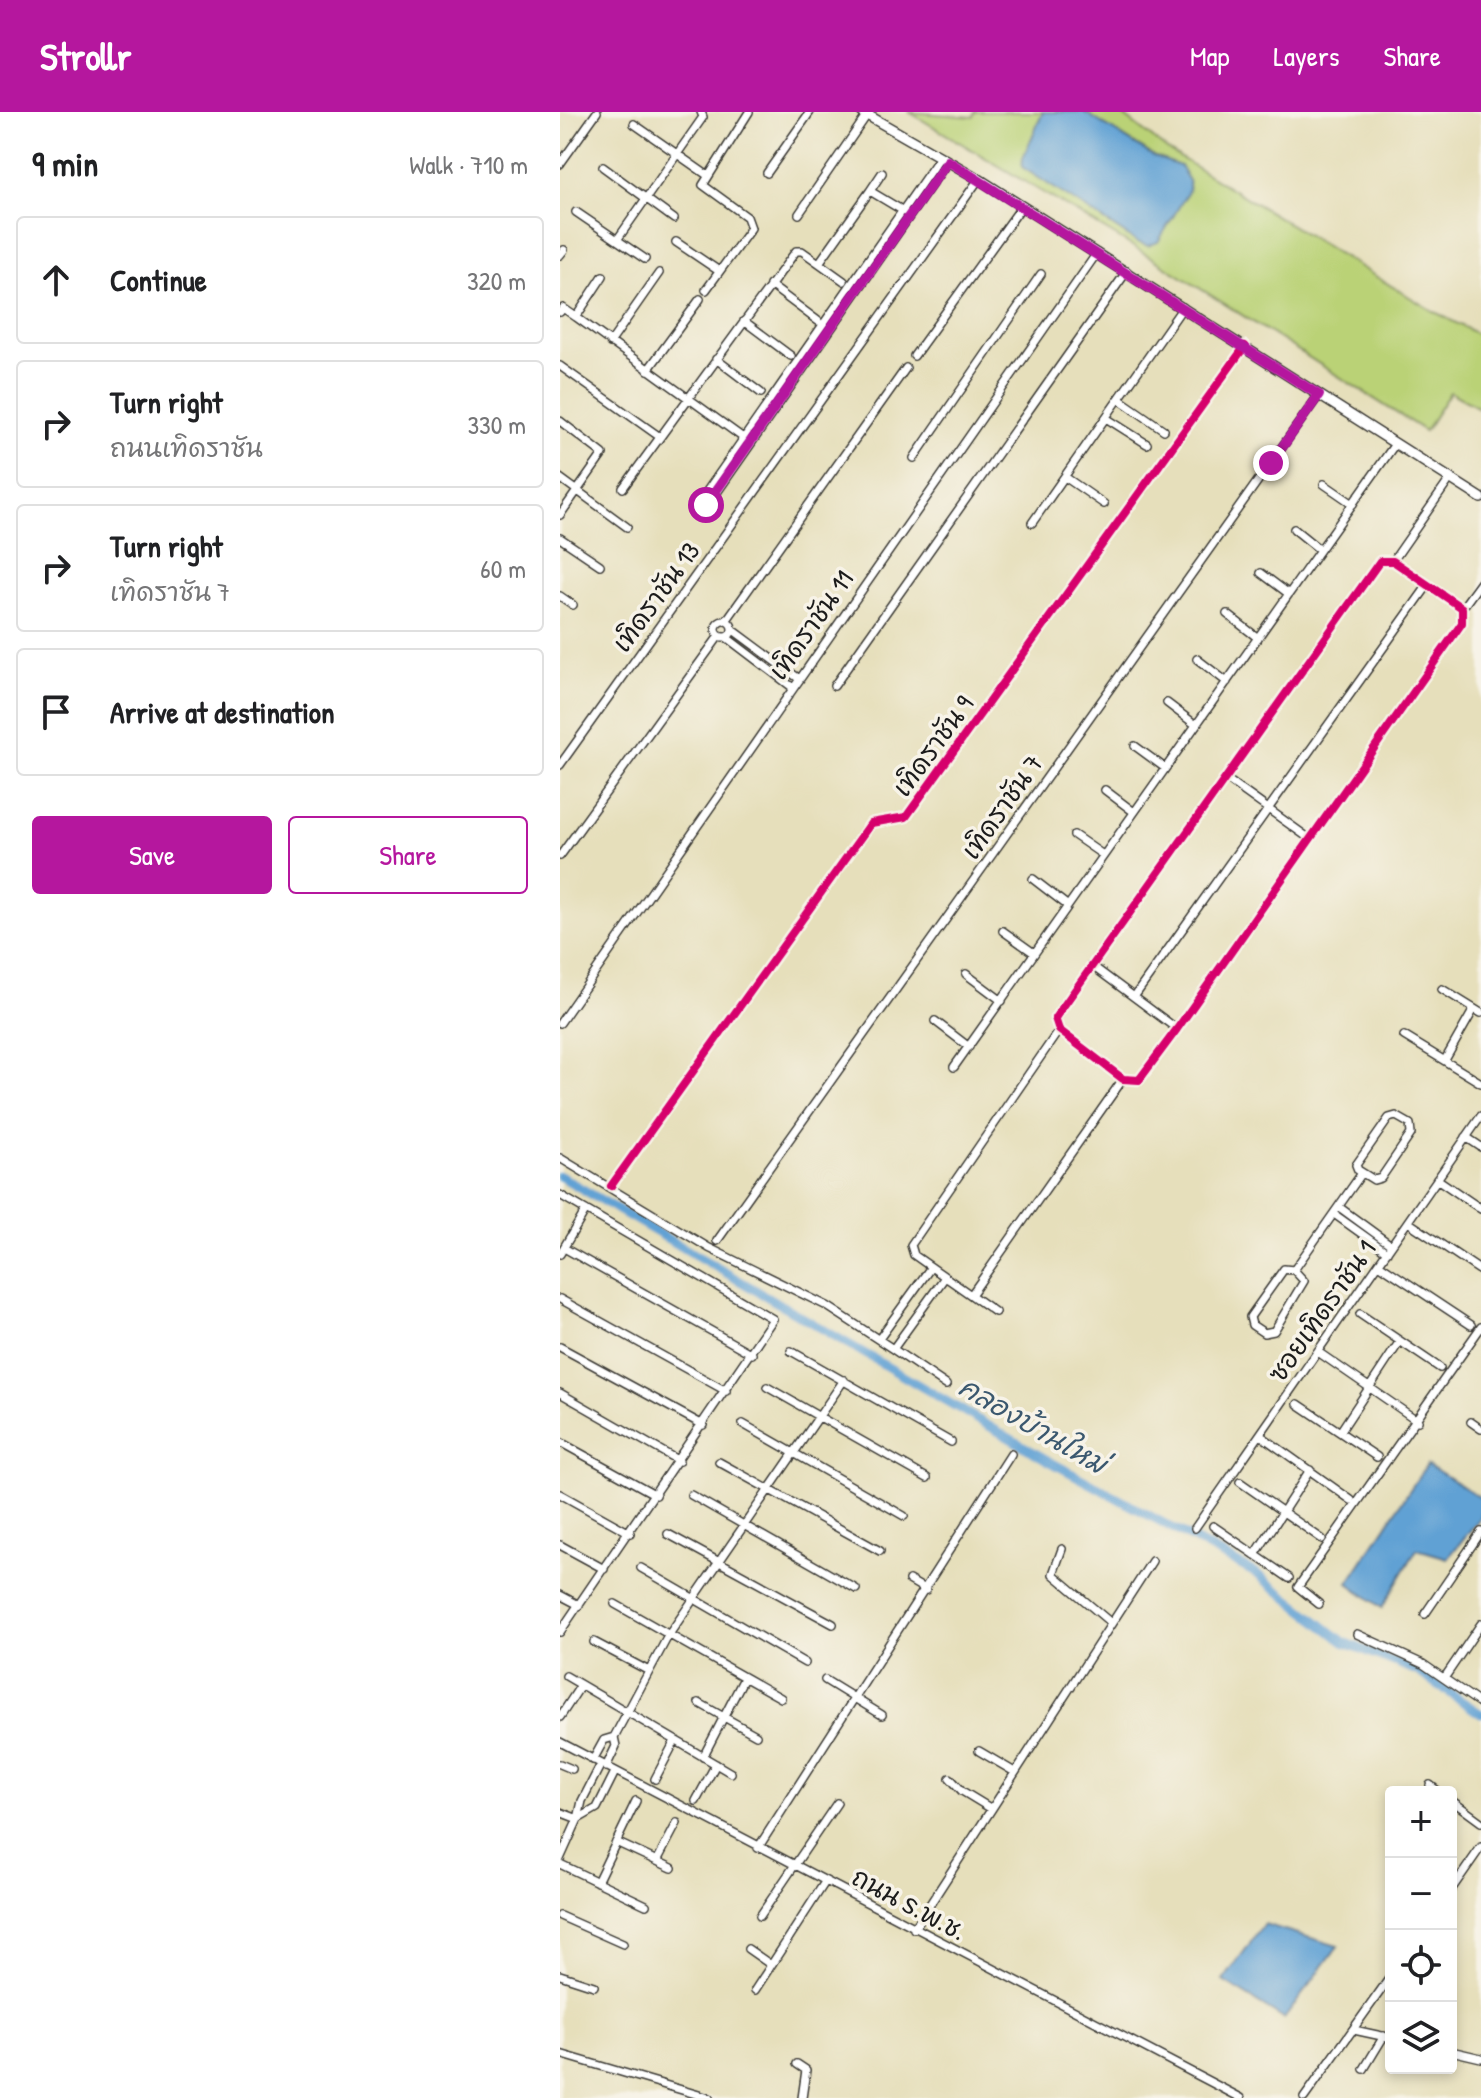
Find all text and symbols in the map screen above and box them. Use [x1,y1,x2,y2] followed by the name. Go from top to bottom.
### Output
[40,30,131,82] text: Strollr
[1190,37,1230,75] text: Map
[1274,37,1339,75] text: Layers
[1383,37,1441,75] text: Share
[32,141,98,187] text: 9 min
[409,147,528,182] text: Walk · 710 m
[34,258,78,302] icon: ahead
[110,260,207,300] text: Continue
[467,263,526,298] text: 320 m
[110,382,223,422] text: Turn right
[34,402,78,446] icon: right
[467,407,526,442] text: 330 m
[110,430,263,465] text: ถนนเทิดราชัน
[1253,445,1289,481] route end
[688,487,724,523] route start
[110,526,223,566] text: Turn right
[604,535,707,659] street label: เทิดราชัน 13
[34,546,78,590] icon: right
[480,551,526,586] text: 60 m
[760,563,861,686] street label: เทิดราชัน 11
[110,574,230,609] text: เทิดราชัน 7
[884,688,981,803] street label: เทิดราชัน 9
[34,690,78,734] icon: arrive
[110,692,335,732] text: Arrive at destination
[953,748,1050,866] street label: เทิดราชัน 7
[32,816,272,894] button: Save
[288,816,528,894] button: Share
[1260,1233,1384,1389] street label: ซอยเทิดราชัน 1
[952,1367,1118,1485] water label: คลองบ้านใหม่
[1385,1786,1457,2074] map controls
[1385,1786,1457,1858] button: +
[1385,1858,1457,1930] button: −
[846,1859,972,1948] street label: ถนน ร.พ.ช.
[1385,1930,1457,2002] button: locate
[1385,2002,1457,2074] button: layers

